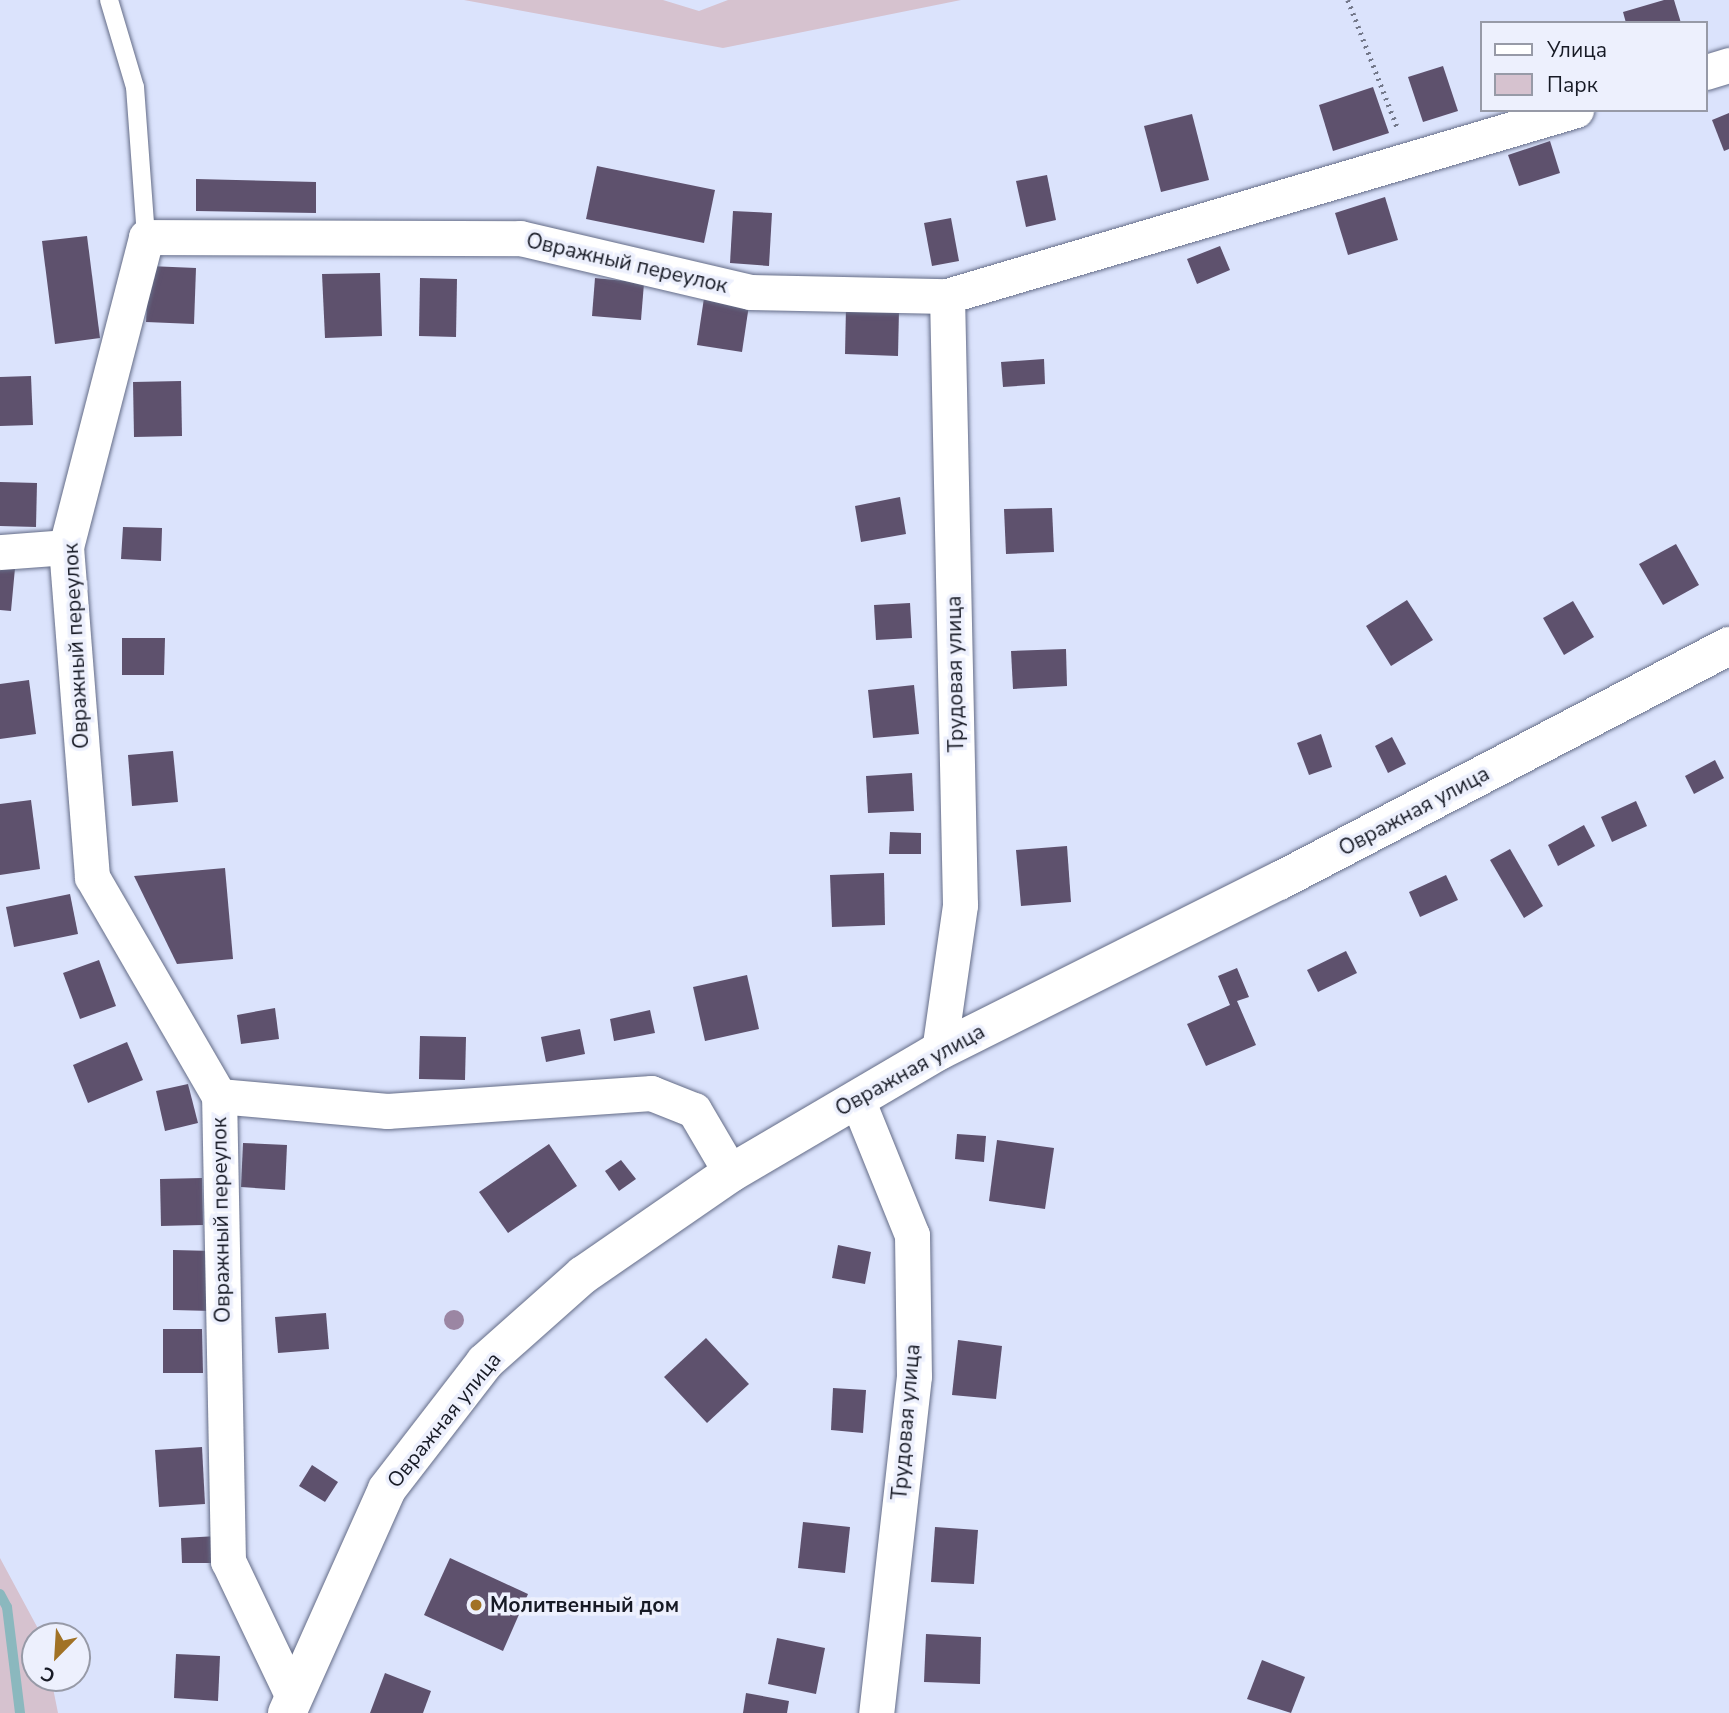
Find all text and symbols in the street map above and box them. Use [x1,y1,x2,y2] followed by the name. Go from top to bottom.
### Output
[1480,21,1708,112] legend
[1547,36,1607,64] text: Улица
[1547,71,1598,99] text: Парк
[524,228,730,298] street label: Овражный переулок
[58,543,94,749] street label: Овражный переулок
[941,596,969,752] street label: Трудовая улица
[1334,761,1494,861] street label: Овражная улица
[831,1019,989,1121] street label: Овражная улица
[207,1117,235,1323] street label: Овражный переулок
[887,1343,925,1501] street label: Трудовая улица
[382,1347,506,1493] street label: Овражная улица
[490,1592,679,1618] place label: Молитвенный дом
[468,1597,484,1613] marker: Молитвенный дом
[21,1622,91,1692] north arrow
[37,1660,59,1689] text: С

